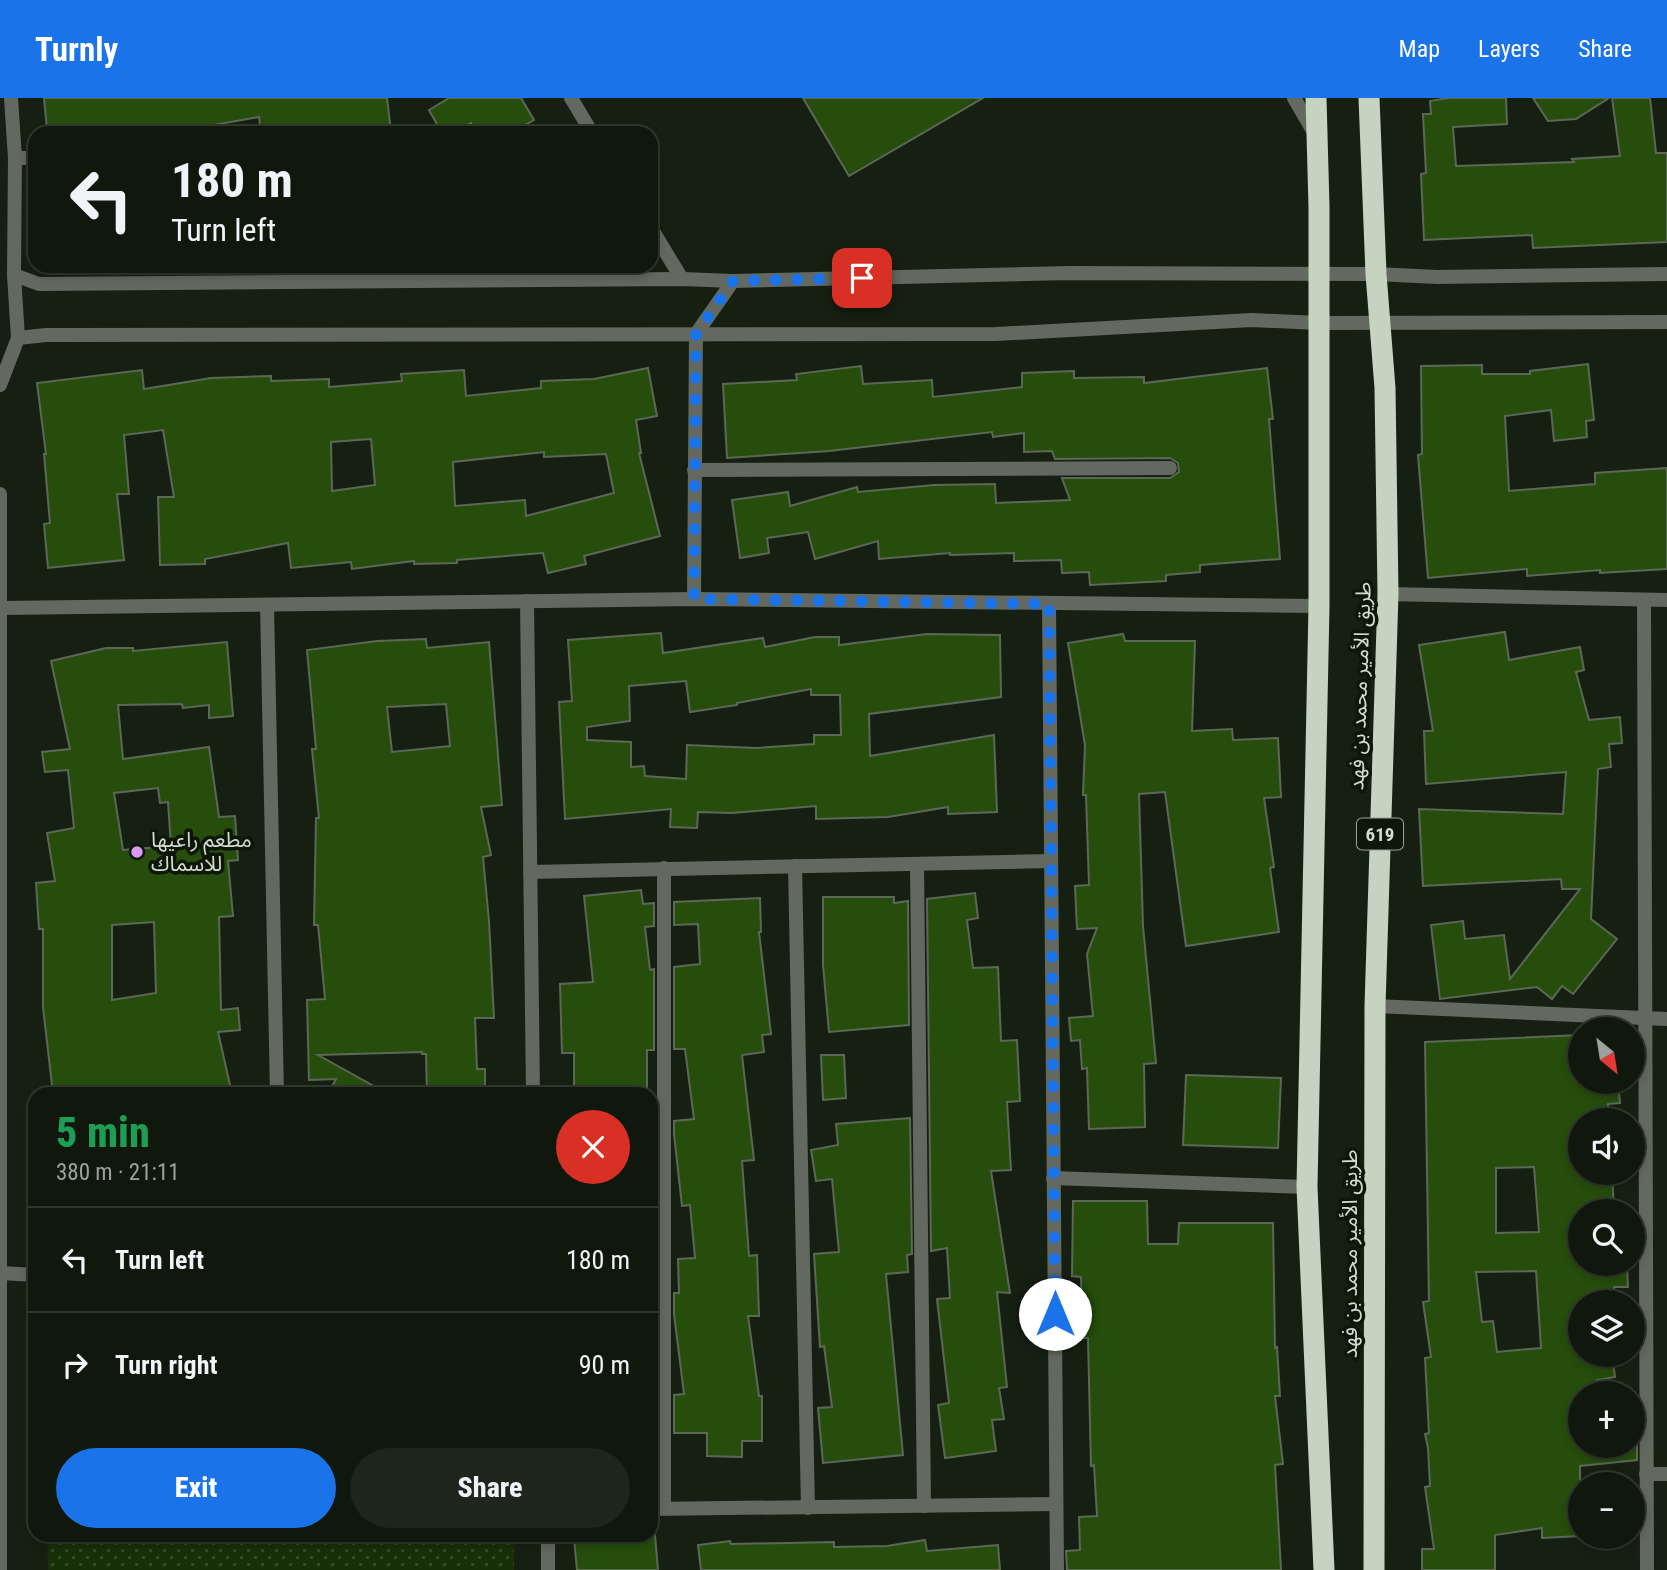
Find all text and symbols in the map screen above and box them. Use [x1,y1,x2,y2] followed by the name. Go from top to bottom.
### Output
[35,30,118,69] text: Turnly
[1399,35,1440,63] text: Map
[1478,35,1540,63] text: Layers
[1578,35,1632,63] text: Share
[171,152,293,209] text: 180 m
[56,154,147,245] icon: left
[171,211,276,249] text: Turn left
[832,248,892,308] pin
[843,259,881,297] icon: arrive
[1344,581,1377,791] street label: طريق الأمير محمد بن فهد
[1357,818,1403,849] road number: 619
[151,828,252,876] place label: مطعم راعيها للاسماك
[129,844,145,860] marker: مطعم راعيها للاسماك
[1568,1017,1645,1094] north arrow
[1568,1017,1645,1549] map controls
[56,1108,150,1157] text: 5 min
[1568,1108,1645,1185] button: sound
[556,1110,630,1184] button: close
[1338,1150,1363,1358] street label: طريق الأمير محمد بن فهد
[56,1159,180,1186] text: 380 m · 21:11
[1568,1199,1645,1276] button: search
[56,1241,94,1279] icon: left
[115,1245,204,1275] text: Turn left
[566,1245,630,1275] text: 180 m
[1018,1277,1092,1351] position arrow
[1568,1290,1645,1367] button: layers
[56,1346,94,1384] icon: right
[115,1350,217,1380] text: Turn right
[579,1350,630,1380] text: 90 m
[1568,1381,1645,1458] button: +
[56,1448,336,1528] button: Exit
[350,1448,630,1528] button: Share
[1568,1472,1645,1549] button: −

